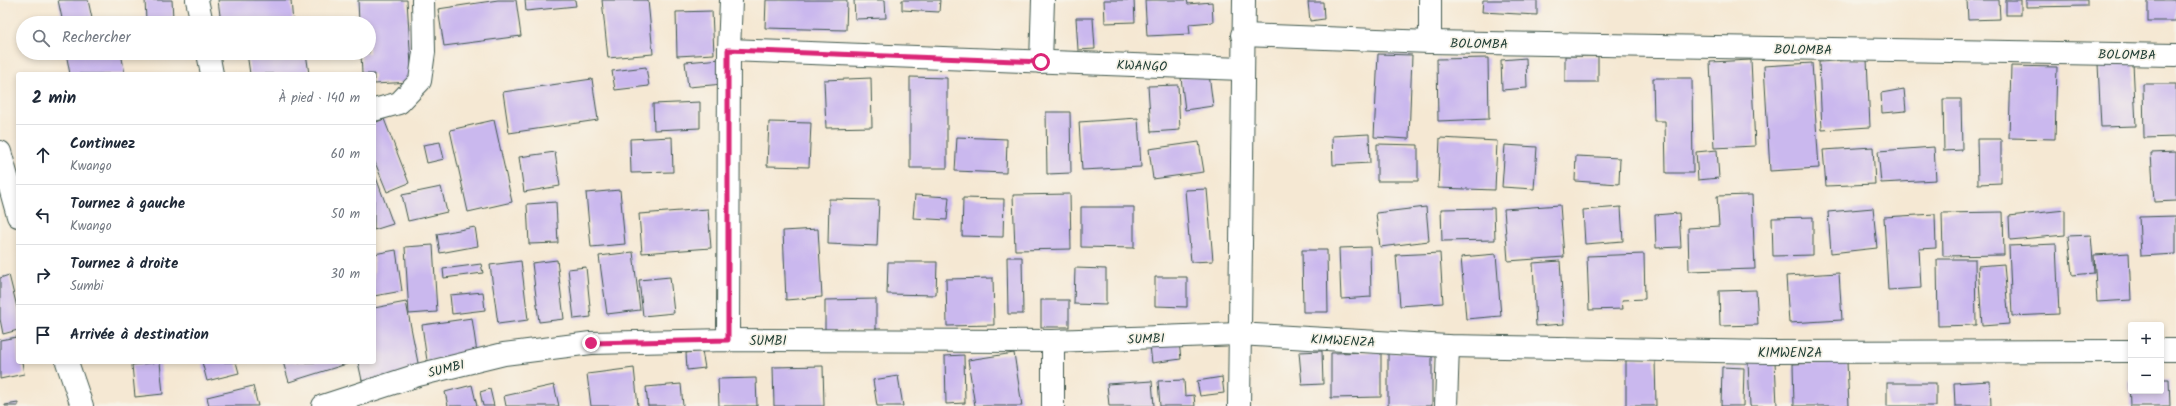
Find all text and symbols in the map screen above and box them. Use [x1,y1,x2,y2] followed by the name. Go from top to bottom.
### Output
[16,16,376,60] search box
[62,26,130,50] text: Rechercher
[30,27,52,49] icon: search
[1450,33,1508,56] street label: BOLOMBA
[1774,39,1832,62] street label: BOLOMBA
[2098,44,2156,67] street label: BOLOMBA
[1032,53,1050,71] route start
[1116,55,1168,78] street label: KWANGO
[32,85,76,112] text: 2 min
[278,88,360,109] text: À pied · 140 m
[70,132,135,156] text: Continuez
[32,144,54,166] icon: ahead
[331,144,360,165] text: 60 m
[70,156,112,177] text: Kwango
[70,192,185,216] text: Tournez à gauche
[32,204,54,226] icon: left
[331,204,360,225] text: 50 m
[70,216,112,237] text: Kwango
[70,252,178,276] text: Tournez à droite
[32,264,54,286] icon: right
[331,264,360,285] text: 30 m
[70,276,103,297] text: Sumbi
[2128,322,2164,394] map controls
[2128,322,2164,358] button: +
[70,323,209,347] text: Arrivée à destination
[32,324,54,346] icon: arrive
[1127,328,1165,351] street label: SUMBI
[1310,329,1376,354] street label: KIMWENZA
[749,331,787,352] street label: SUMBI
[582,334,600,352] route end
[1758,343,1822,364] street label: KIMWENZA
[426,355,467,384] street label: SUMBI
[2128,358,2164,394] button: −

